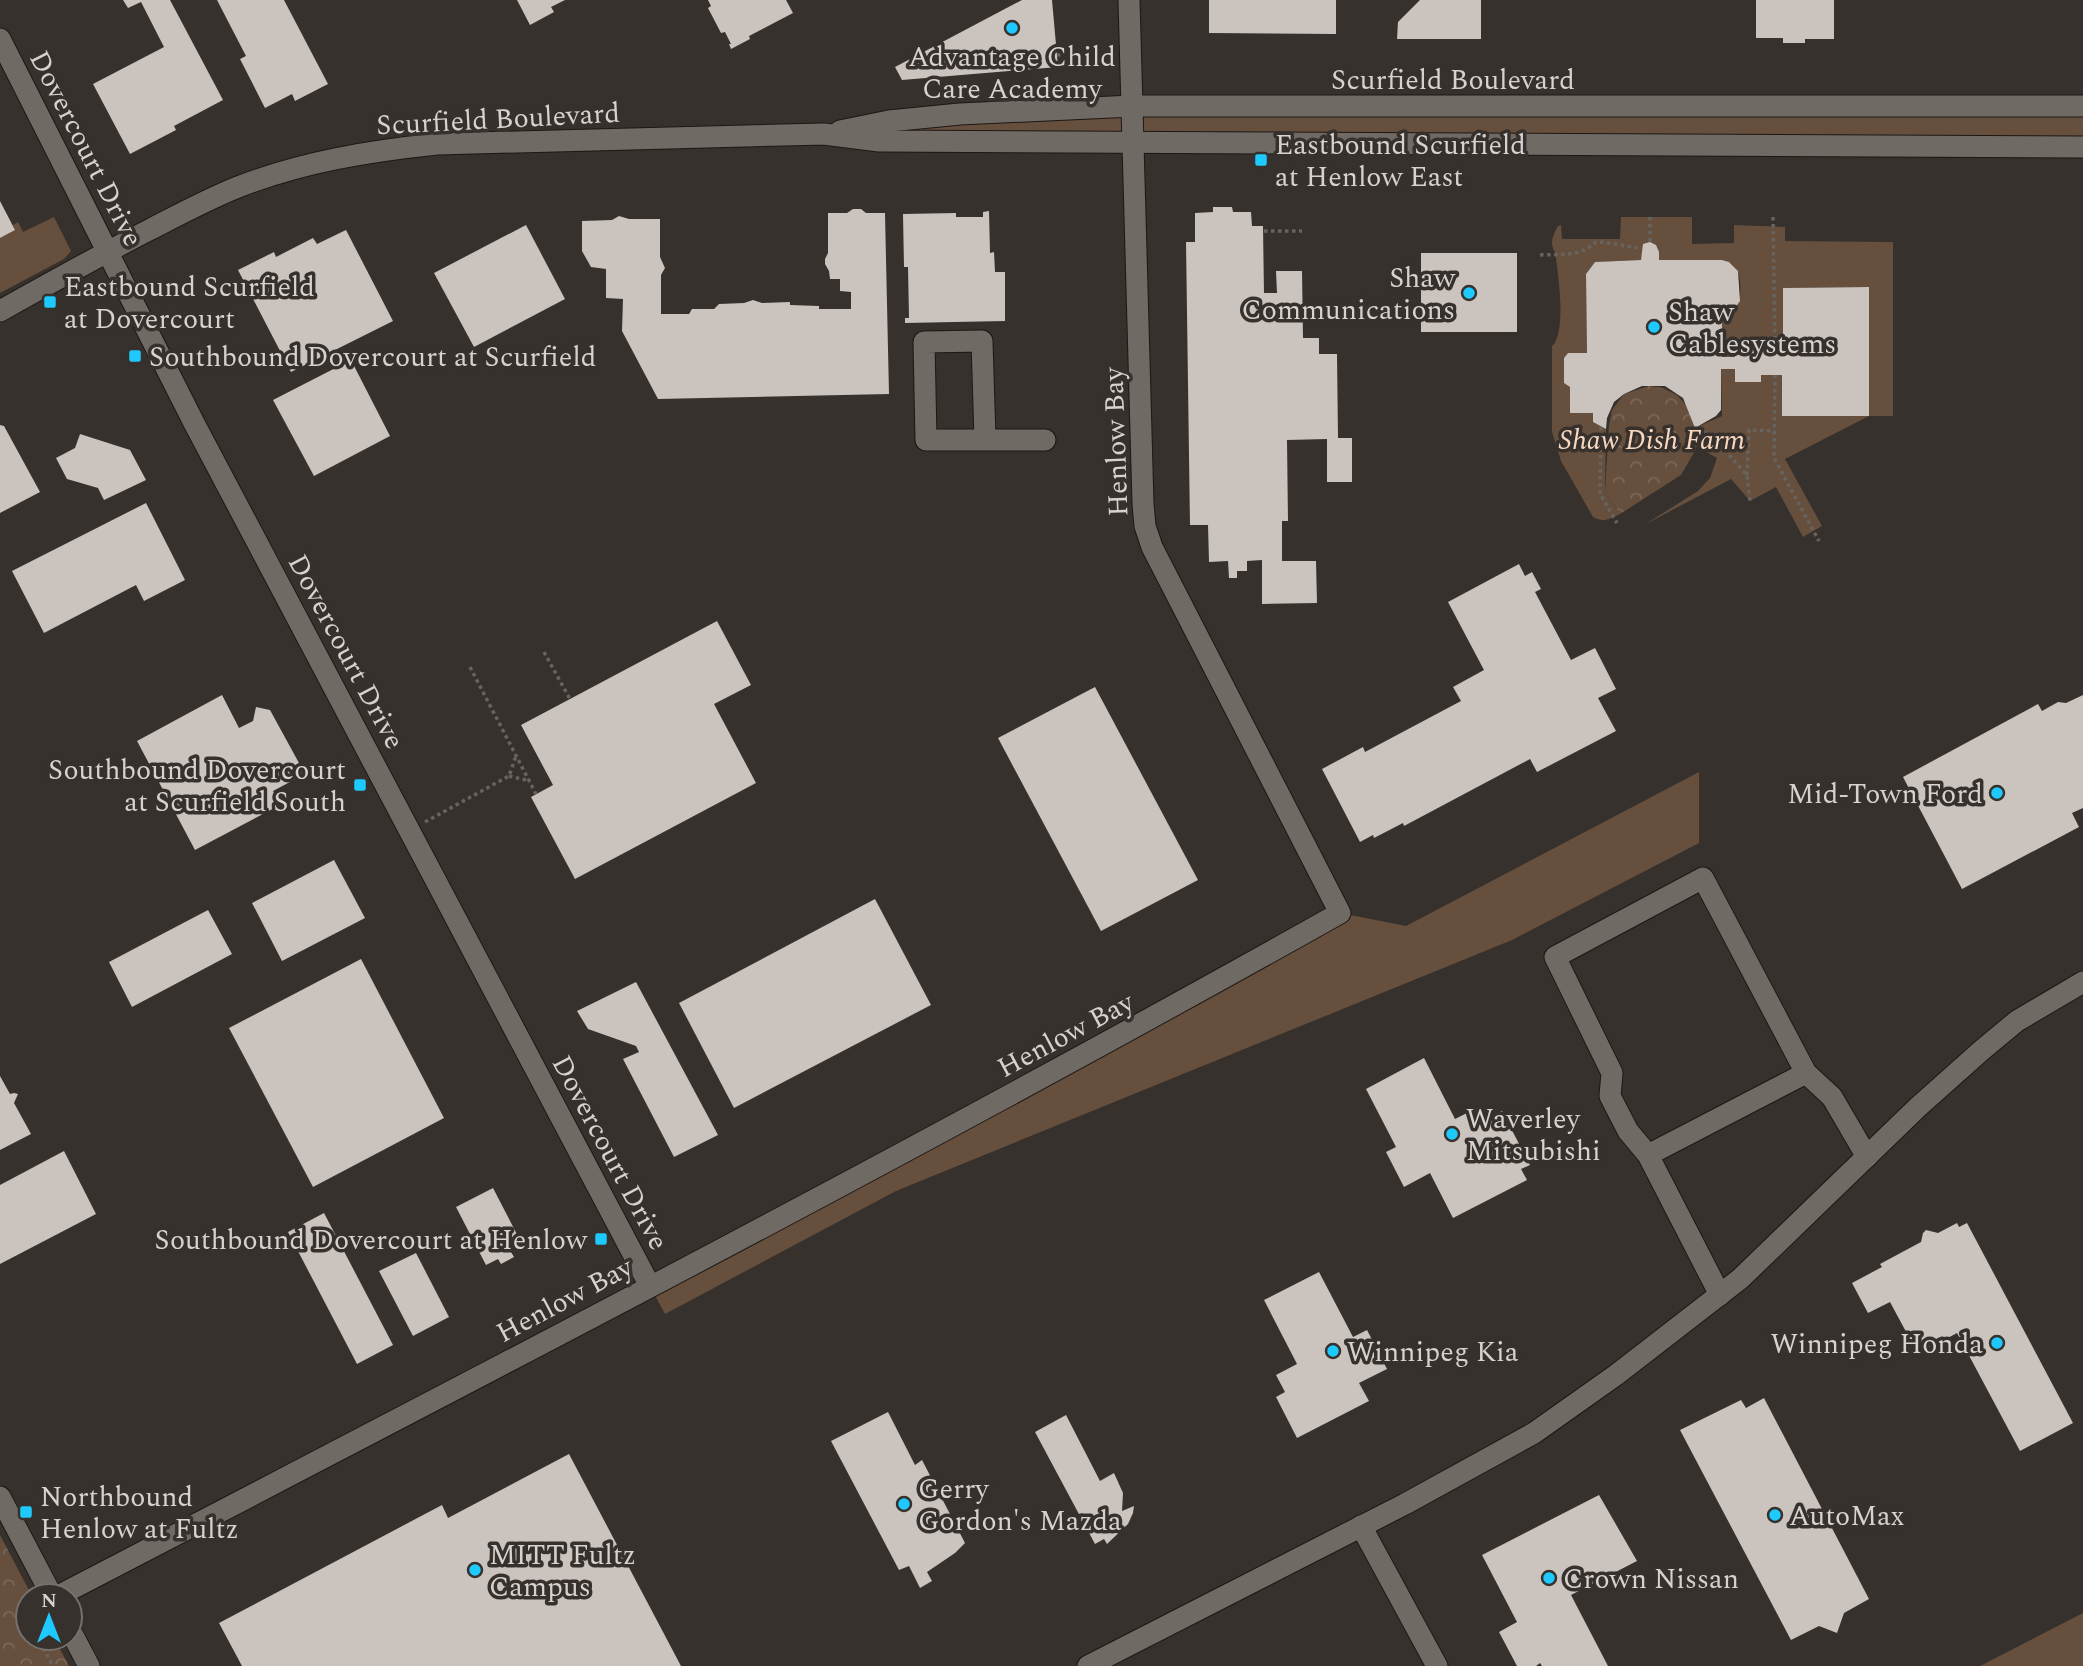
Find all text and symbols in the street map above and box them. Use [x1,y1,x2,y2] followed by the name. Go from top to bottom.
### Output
[1004,20,1020,36] marker: Advantage Child Care Academy
[908,36,1116,111] place label: Advantage Child Care Academy
[18,43,154,255] street label: Dovercourt Drive
[1331,59,1575,102] street label: Scurfield Boulevard
[375,92,621,147] street label: Scurfield Boulevard
[1275,124,1526,199] place label: Eastbound Scurfield at Henlow East
[1253,152,1269,168] marker: Eastbound Scurfield at Henlow East
[1241,257,1456,332] place label: Shaw Communications
[64,266,315,341] place label: Eastbound Scurfield at Dovercourt
[1461,285,1477,301] marker: Shaw Communications
[1668,291,1836,366] place label: Shaw Cablesystems
[42,294,58,310] marker: Eastbound Scurfield at Dovercourt
[1646,319,1662,335] marker: Shaw Cablesystems
[149,336,596,379] place label: Southbound Dovercourt at Scurfield
[127,348,143,364] marker: Southbound Dovercourt at Scurfield
[1092,365,1141,517] street label: Henlow Bay
[1559,419,1746,462] park label: Shaw Dish Farm
[276,546,415,757] street label: Dovercourt Drive
[48,749,346,824] place label: Southbound Dovercourt at Scurfield South
[1787,773,1983,816] place label: Mid-Town Ford
[352,777,368,793] marker: Southbound Dovercourt at Scurfield South
[1989,785,2005,801] marker: Mid-Town Ford
[990,981,1143,1089] street label: Henlow Bay
[540,1047,679,1258] street label: Dovercourt Drive
[1466,1098,1601,1173] place label: Waverley Mitsubishi
[1444,1126,1460,1142] marker: Waverley Mitsubishi
[154,1219,588,1262] place label: Southbound Dovercourt at Henlow
[593,1231,609,1247] marker: Southbound Dovercourt at Henlow
[489,1246,642,1354] street label: Henlow Bay
[1771,1323,1983,1366] place label: Winnipeg Honda
[1347,1331,1519,1374] place label: Winnipeg Kia
[1989,1335,2005,1351] marker: Winnipeg Honda
[1325,1343,1341,1359] marker: Winnipeg Kia
[918,1468,1122,1543] place label: Gerry Gordon's Mazda
[40,1476,239,1551] place label: Northbound Henlow at Fultz
[1789,1495,1905,1538] place label: AutoMax
[896,1496,912,1512] marker: Gerry Gordon's Mazda
[18,1504,34,1520] marker: Northbound Henlow at Fultz
[1767,1507,1783,1523] marker: AutoMax
[489,1534,636,1609] place label: MITT Fultz Campus
[1563,1558,1739,1601] place label: Crown Nissan
[467,1562,483,1578] marker: MITT Fultz Campus
[1541,1570,1557,1586] marker: Crown Nissan
[14,1582,84,1652] north arrow
[41,1587,57,1616] text: N

